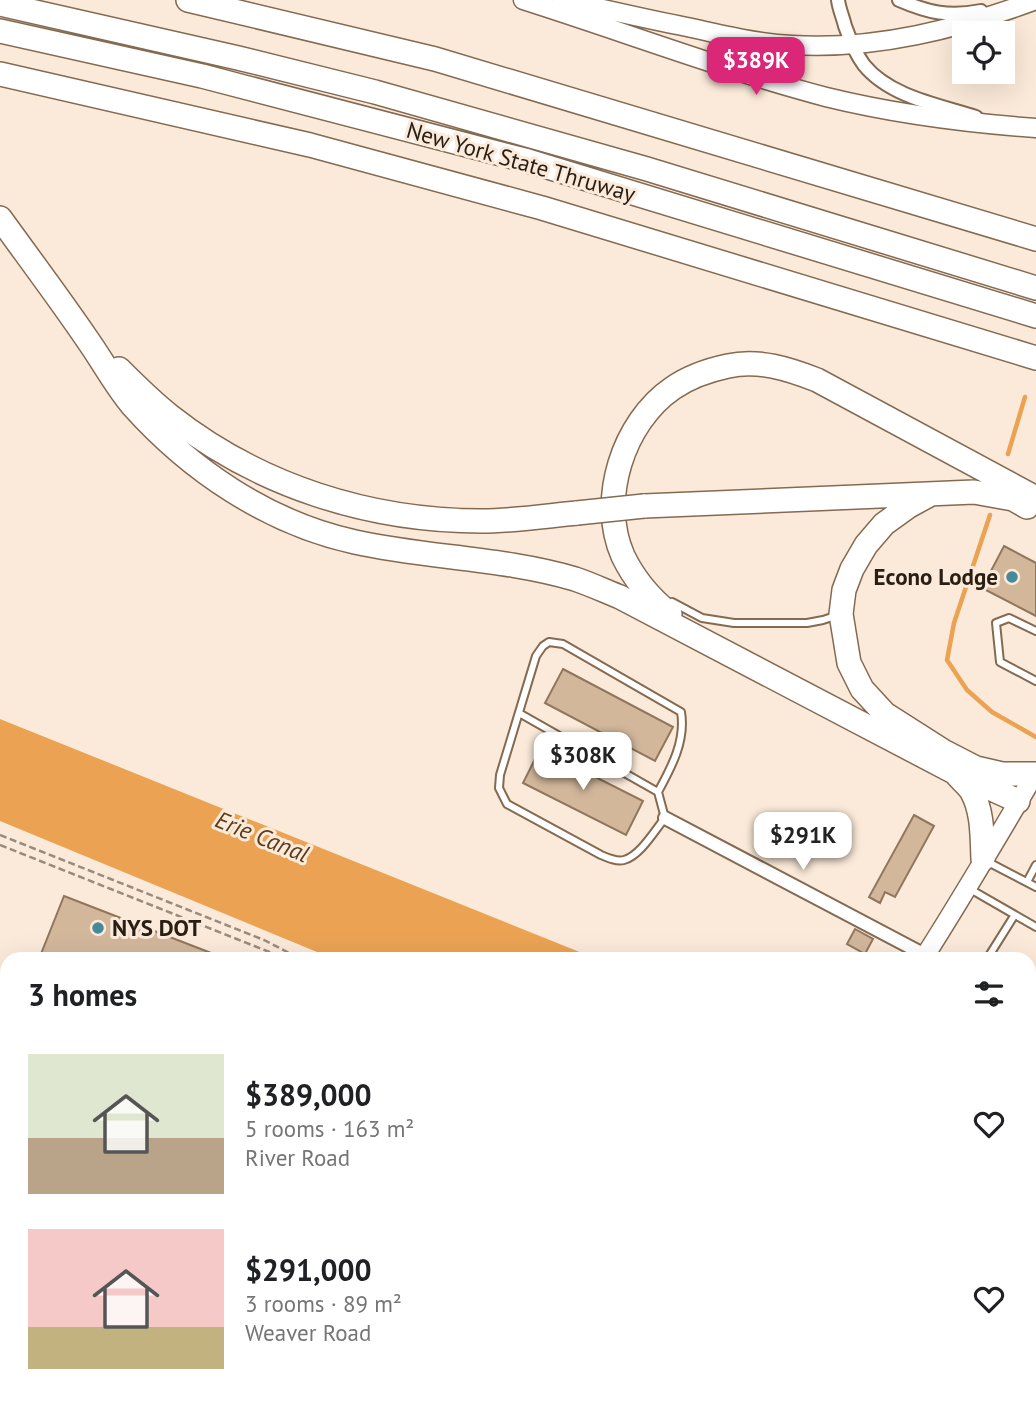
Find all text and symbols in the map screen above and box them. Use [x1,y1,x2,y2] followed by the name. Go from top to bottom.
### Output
[952,21,1015,84] map controls
[952,21,1015,84] button: locate
[707,38,805,97] pin: $389K
[723,45,789,74] text: $389K
[403,115,639,208] street label: New York State Thruway
[874,562,998,591] place label: Econo Lodge
[1004,569,1020,585] marker: Econo Lodge
[534,732,632,792] pin: $308K
[550,740,616,769] text: $308K
[211,804,314,870] water label: Erie Canal
[754,812,852,872] pin: $291K
[770,820,836,849] text: $291K
[112,913,201,942] place label: NYS DOT
[90,920,106,936] marker: NYS DOT
[28,975,137,1014] text: 3 homes
[970,975,1008,1013] icon: filters
[245,1075,372,1114] text: $389,000
[84,1082,168,1166] icon: home
[970,1105,1008,1143] icon: heart
[245,1114,414,1143] text: 5 rooms · 163 m²
[245,1143,350,1172] text: River Road
[245,1250,372,1289] text: $291,000
[84,1257,168,1341] icon: home
[970,1280,1008,1318] icon: heart
[245,1289,402,1318] text: 3 rooms · 89 m²
[245,1318,371,1347] text: Weaver Road

